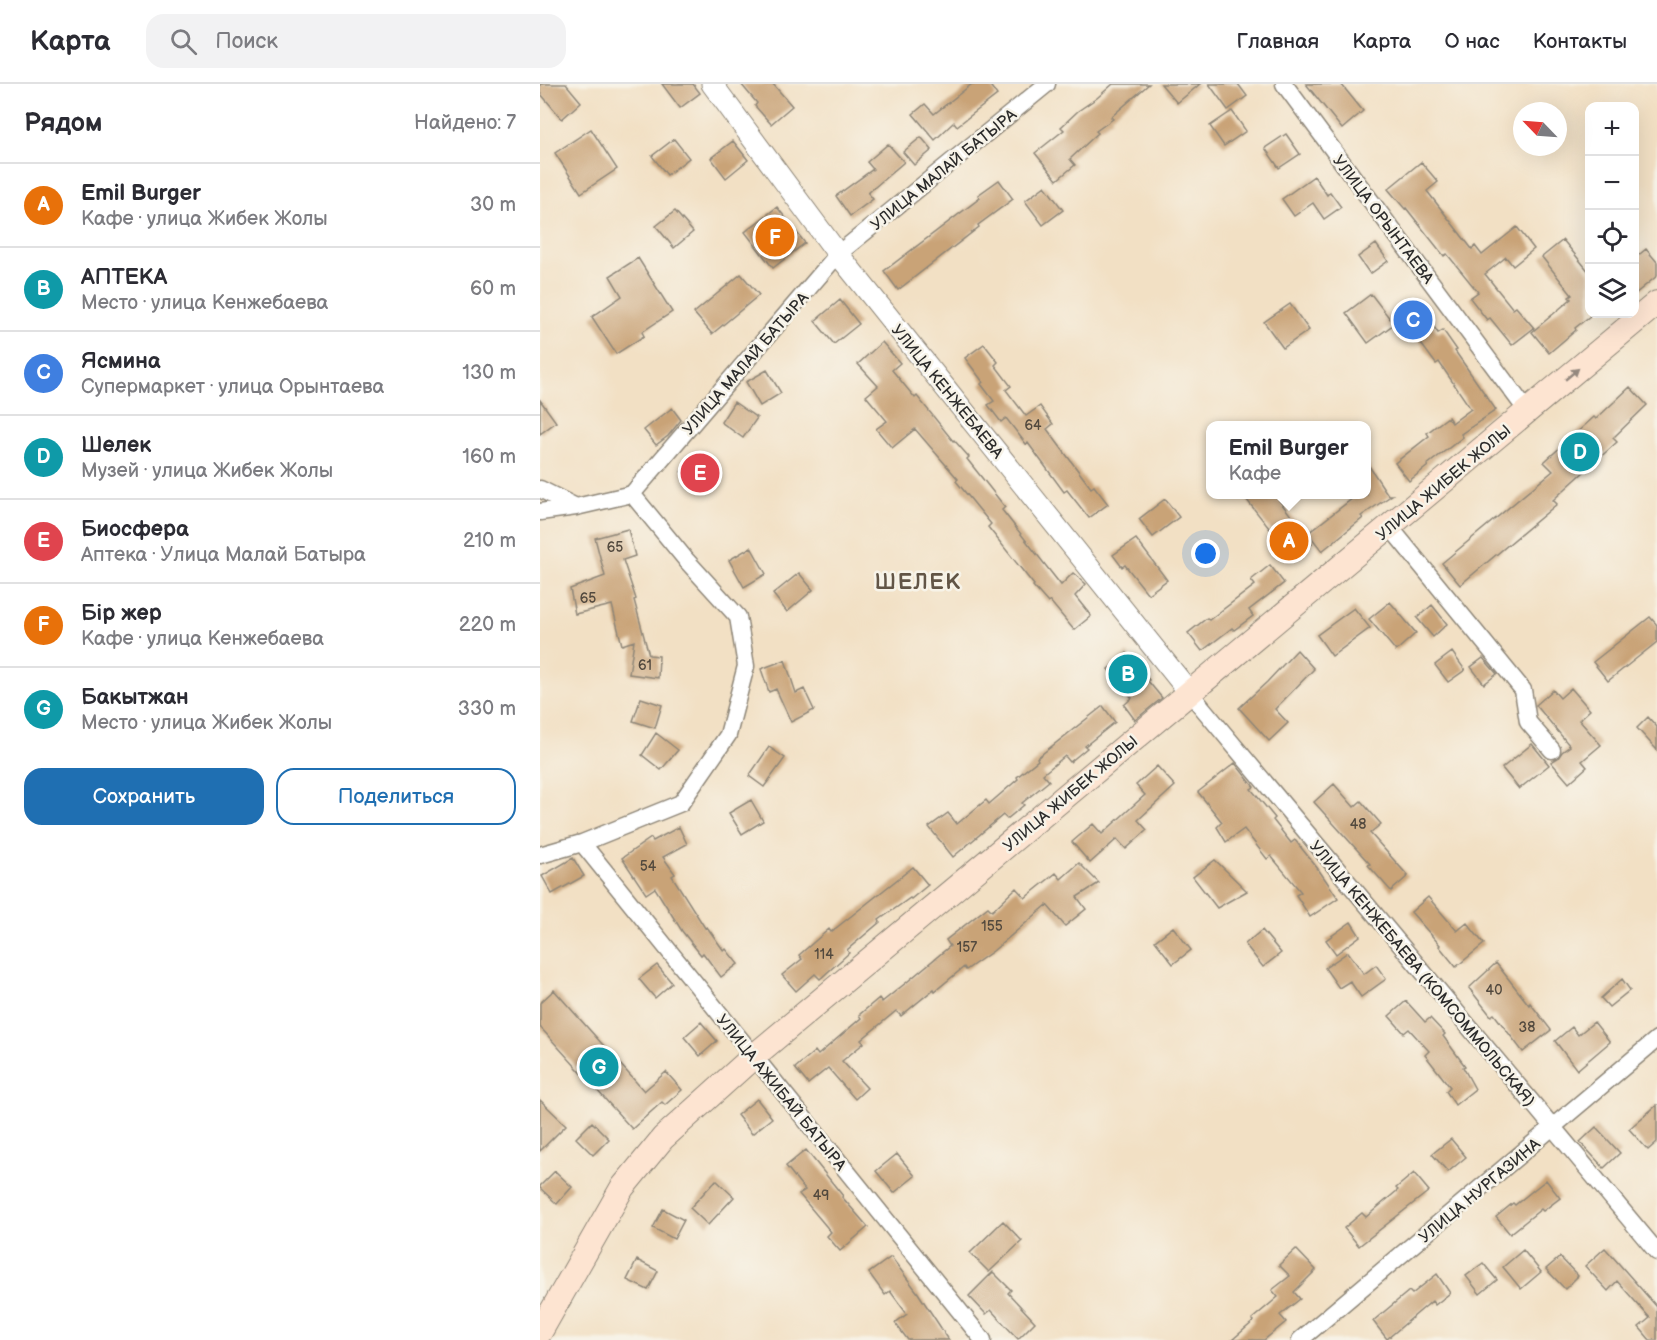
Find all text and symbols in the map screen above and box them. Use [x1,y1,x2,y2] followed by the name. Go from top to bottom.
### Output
[146,14,566,68] search box
[30,25,110,58] text: Карта
[167,25,200,58] icon: search
[215,28,278,55] text: Поиск
[1236,29,1319,54] text: Главная
[1352,29,1411,54] text: Карта
[1444,29,1500,54] text: О нас
[1533,29,1627,54] text: Контакты
[1513,102,1567,156] north arrow
[1585,102,1639,318] map controls
[1585,102,1639,156] button: +
[867,105,1021,235] street label: УЛИЦА МАЛАЙ БАТЫРА
[24,108,102,139] text: Рядом
[414,111,516,135] text: Найдено: 7
[1328,152,1437,288] street label: УЛИЦА ОРЫНТАЕВА
[1585,156,1639,210] button: −
[81,180,201,207] text: Emil Burger
[37,193,50,217] text: A
[470,193,516,217] text: 30 m
[81,207,328,231] text: Кафе · улица Жибек Жолы
[1585,210,1639,264] button: locate
[756,214,794,260] pin: F
[81,264,167,291] text: АПТЕКА
[1585,264,1639,318] button: layers
[36,277,51,301] text: B
[470,277,516,301] text: 60 m
[679,289,813,439] street label: УЛИЦА МАЛАЙ БАТЫРА
[81,291,328,315] text: Место · улица Кенжебаева
[1394,298,1432,342] pin: C
[887,321,1007,463] street label: УЛИЦА КЕНЖЕБАЕВА
[81,348,161,375] text: Ясмина
[36,361,51,385] text: C
[462,361,516,385] text: 130 m
[1564,367,1580,380] one-way arrow
[81,375,384,399] text: Супермаркет · улица Орынтаева
[1024,417,1042,434] house number: 64
[1206,421,1371,499] popup
[1373,421,1515,545] street label: УЛИЦА ЖИБЕК ЖОЛЫ
[1560,430,1600,475] pin: D
[81,432,151,459] text: Шелек
[1229,435,1348,462] text: Emil Burger
[37,445,50,469] text: D
[462,445,516,469] text: 160 m
[680,450,720,496] pin: E
[81,459,333,483] text: Музей · улица Жибек Жолы
[1229,462,1281,486] text: Кафе
[81,516,189,543] text: Биосфера
[1270,518,1308,564] pin: A
[37,529,50,553] text: E
[463,529,516,553] text: 210 m
[607,539,623,556] house number: 65
[1191,539,1220,568] your location
[81,543,366,567] text: Аптека · Улица Малай Батыра
[875,569,961,596] district label: ШЕЛЕК
[580,590,596,607] house number: 65
[81,600,162,627] text: Бір жер
[37,613,50,637] text: F
[459,613,516,637] text: 220 m
[81,627,324,651] text: Кафе · улица Кенжебаева
[1108,652,1148,696] pin: B
[638,657,652,674] house number: 61
[81,684,189,711] text: Бакытжан
[36,697,51,721] text: G
[458,697,516,721] text: 330 m
[81,711,332,735] text: Место · улица Жибек Жолы
[1000,732,1142,856] street label: УЛИЦА ЖИБЕК ЖОЛЫ
[24,768,264,825] button: Сохранить
[276,768,516,825] button: Поделиться
[1350,816,1366,833] house number: 48
[1305,837,1539,1111] street label: УЛИЦА КЕНЖЕБАЕВА (КОМСОММОЛЬСКАЯ)
[640,858,657,875] house number: 54
[981,918,1003,935] house number: 155
[957,939,977,956] house number: 157
[814,946,834,963] house number: 114
[1486,982,1502,999] house number: 40
[712,1011,850,1175] street label: УЛИЦА АЖИБАЙ БАТЫРА
[1519,1019,1535,1036] house number: 38
[580,1044,618,1090] pin: G
[1415,1135,1545,1247] street label: УЛИЦА НУРГАЗИНА
[813,1187,829,1204] house number: 49

